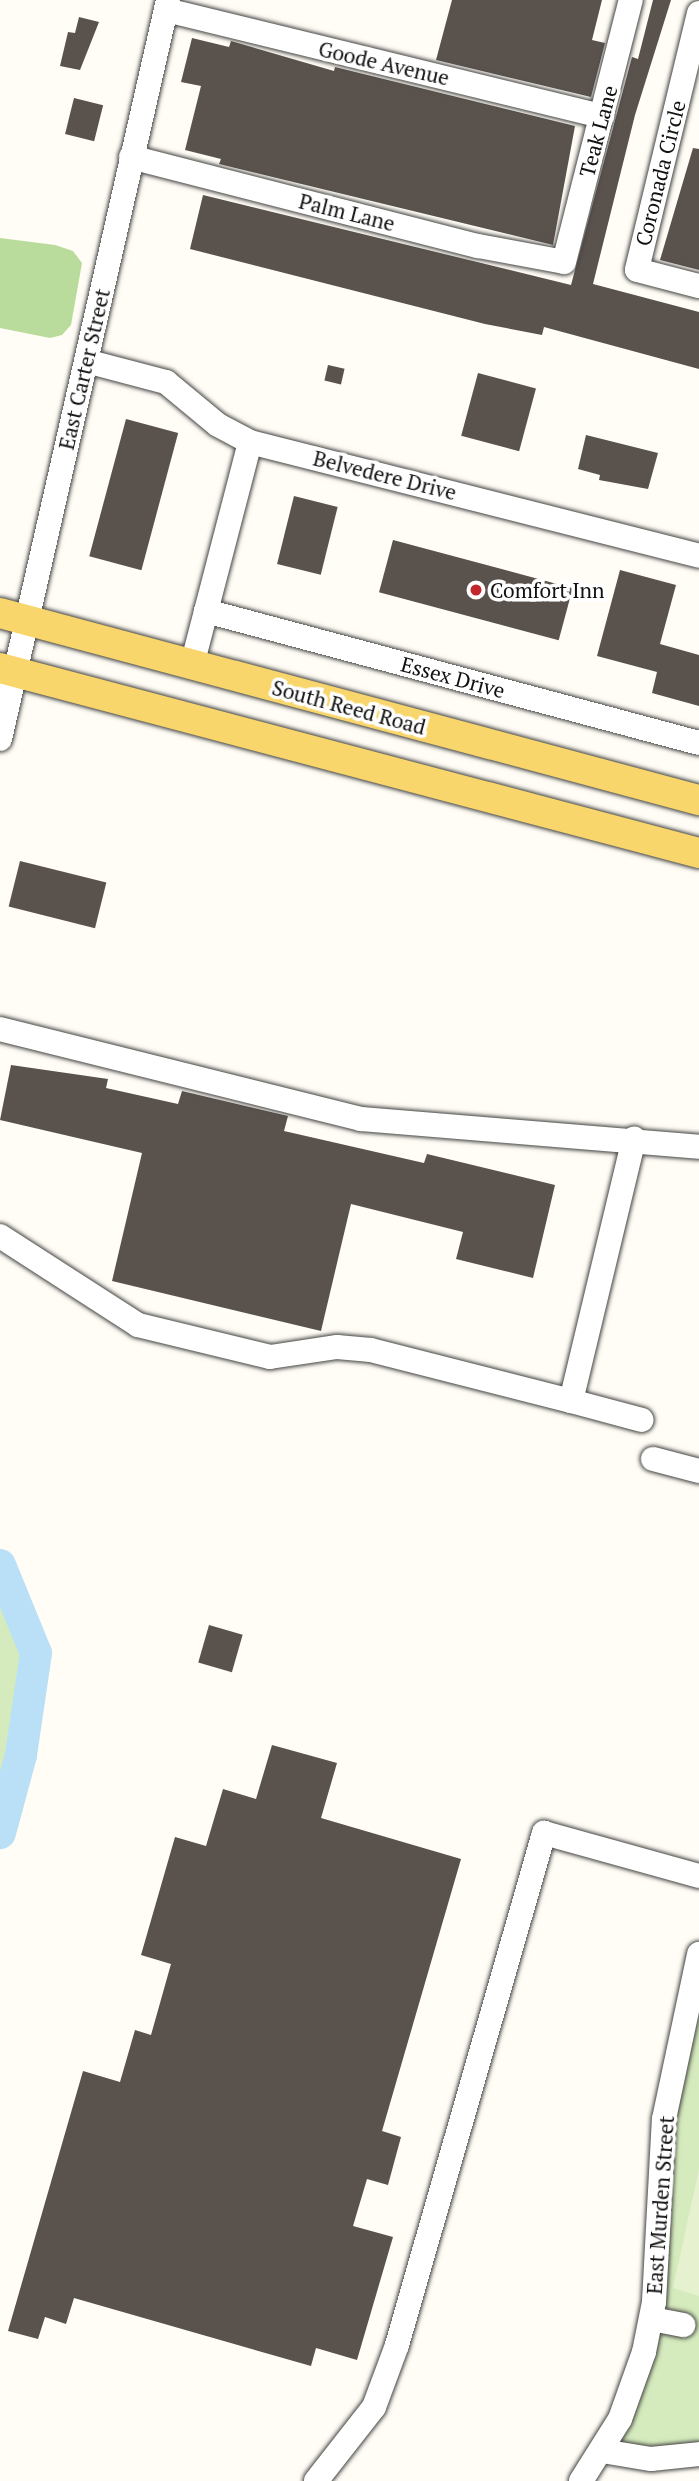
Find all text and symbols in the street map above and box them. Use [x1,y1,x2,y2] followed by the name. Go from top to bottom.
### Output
[316,36,452,90] street label: Goode Avenue
[574,82,622,180] street label: Teak Lane
[630,98,690,248] street label: Coronada Circle
[296,188,398,236] street label: Palm Lane
[53,286,115,452] street label: East Carter Street
[311,445,459,505] street label: Belvedere Drive
[490,577,604,603] place label: Comfort Inn
[468,582,484,598] marker: Comfort Inn
[398,651,508,703] street label: Essex Drive
[269,674,429,740] street label: South Reed Road
[641,2115,679,2295] street label: East Murden Street

